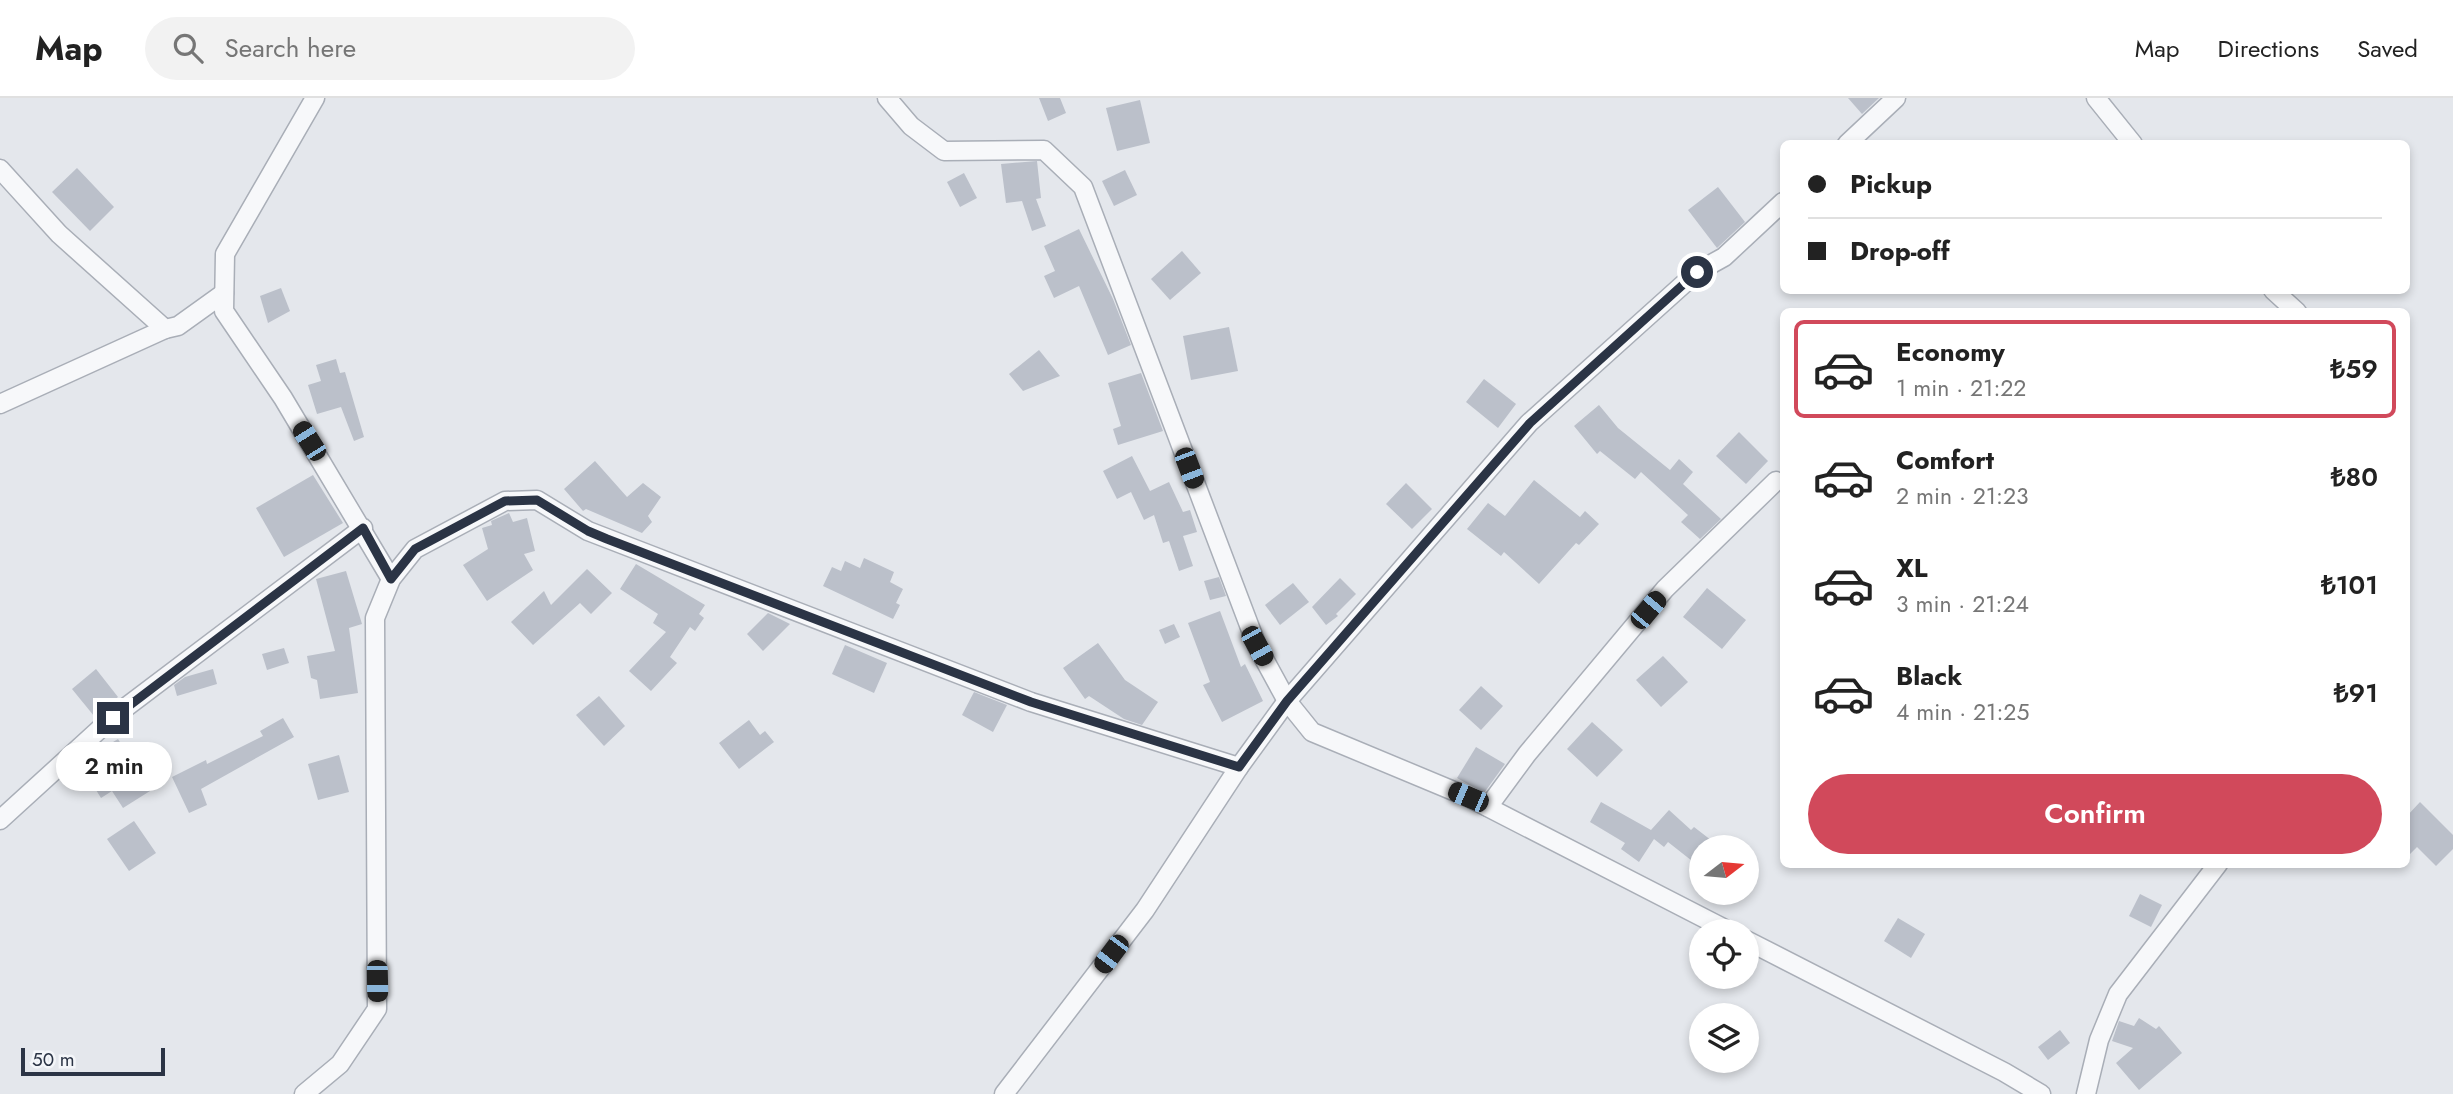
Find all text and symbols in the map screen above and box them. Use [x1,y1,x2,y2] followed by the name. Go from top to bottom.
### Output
[145,17,635,80] search box
[35,25,103,72] text: Map
[169,29,207,67] icon: search
[225,29,356,67] text: Search here
[2135,31,2180,66] text: Map
[2218,31,2319,66] text: Directions
[2357,31,2418,66] text: Saved
[1850,165,1932,203] text: Pickup
[1850,232,1950,270] text: Drop-off
[1681,256,1713,288] route start
[1896,333,2005,371] text: Economy
[1812,338,1875,401] icon: car
[2330,350,2378,388] text: ₺59
[1896,371,2026,405] text: 1 min · 21:22
[289,418,330,464] car
[1896,441,1994,479] text: Comfort
[1172,445,1207,491] car
[1812,446,1875,509] icon: car
[2331,458,2378,496] text: ₺80
[1896,479,2029,513] text: 2 min · 21:23
[1896,549,1928,587] text: XL
[1812,554,1875,617] icon: car
[2321,566,2378,604] text: ₺101
[1627,587,1670,633] car
[1896,587,2029,621] text: 3 min · 21:24
[1238,623,1277,669] car
[1896,657,1962,695] text: Black
[1812,662,1875,725] icon: car
[2334,674,2378,712] text: ₺91
[1896,695,2029,729] text: 4 min · 21:25
[97,702,129,734] route end
[55,742,171,792] callout: 2 min
[84,749,144,783] text: 2 min
[1808,774,2382,854] button: Confirm
[1445,779,1492,815] car
[1689,835,1759,905] north arrow
[1689,835,1759,1073] map controls
[1689,919,1759,989] button: locate
[1090,931,1133,977] car
[367,960,388,1002] car
[1689,1003,1759,1073] button: layers
[21,1045,164,1077] scale bar
[32,1046,75,1073] text: 50 m

